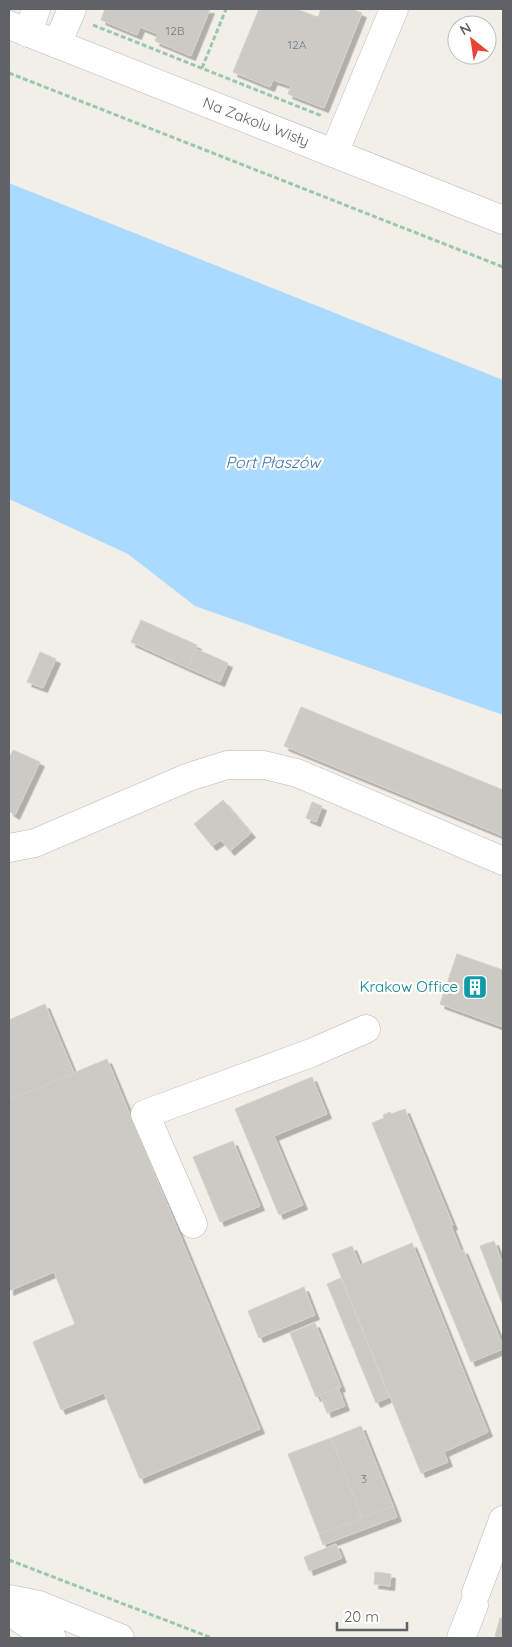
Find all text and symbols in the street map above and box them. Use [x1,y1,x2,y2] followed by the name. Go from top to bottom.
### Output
[447,15,497,65] north arrow
[457,18,474,39] text: N
[166,23,185,38] house number: 12B
[288,37,307,52] house number: 12A
[200,93,312,151] street label: Na Zakolu Wisły
[226,452,322,472] water label: Port Płaszów
[462,974,488,1000] building icon: Krakow Office
[359,977,458,996] place label: Krakow Office
[361,1471,367,1486] house number: 3
[337,1600,407,1632] scale bar
[344,1607,379,1626] text: 20 m

